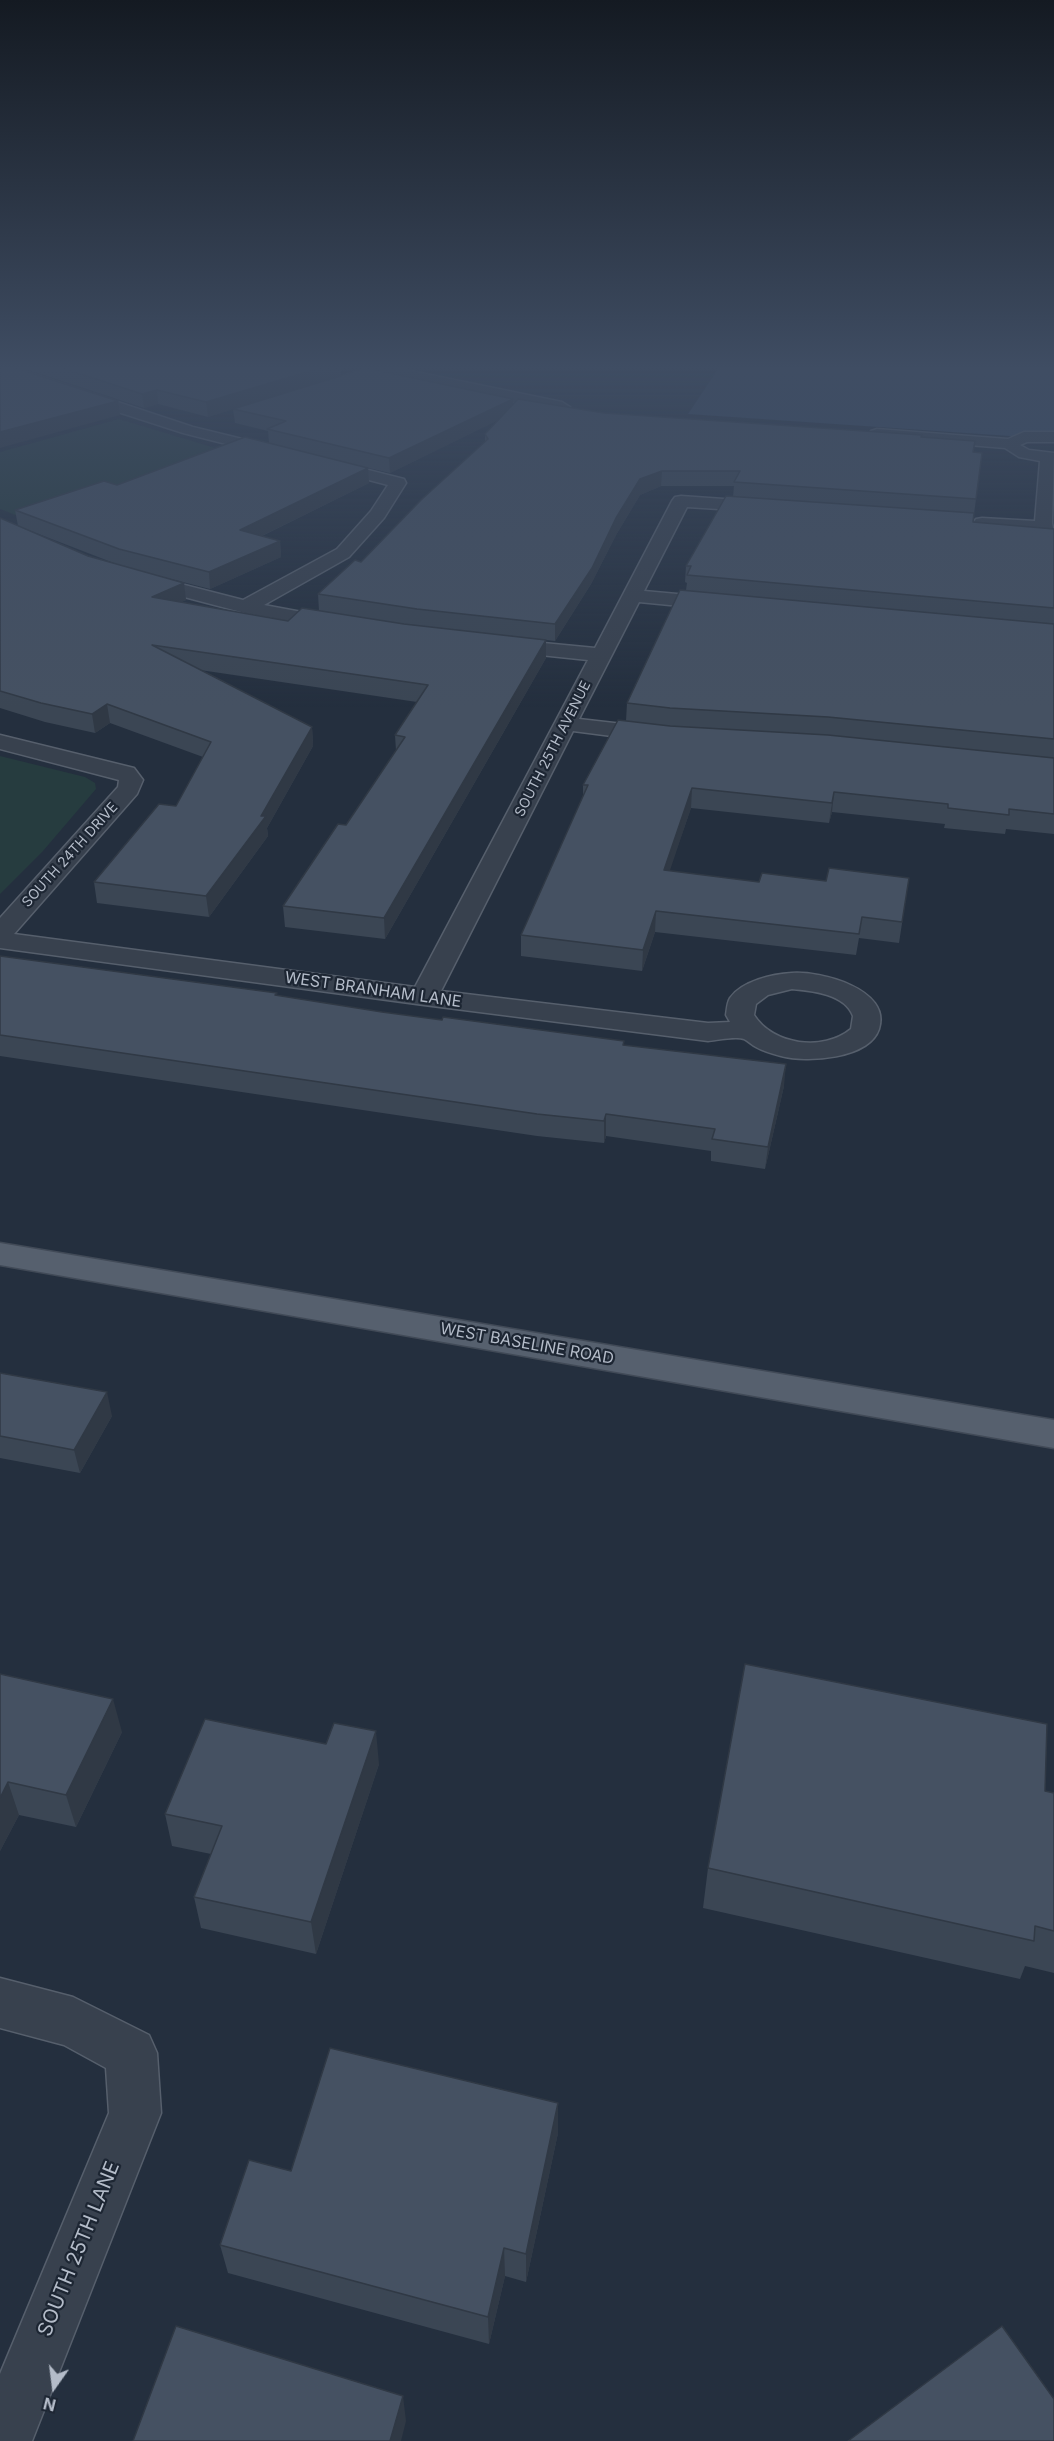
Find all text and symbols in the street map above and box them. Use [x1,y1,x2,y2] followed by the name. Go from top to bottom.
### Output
[511,678,595,820] street label: SOUTH 25TH AVENUE
[19,799,121,911] street label: SOUTH 24TH DRIVE
[284,968,462,1012] street label: WEST BRANHAM LANE
[439,1319,615,1369] street label: WEST BASELINE ROAD
[33,2158,125,2340] street label: SOUTH 25TH LANE
[24,2357,84,2417] north arrow
[41,2393,58,2416] text: N

